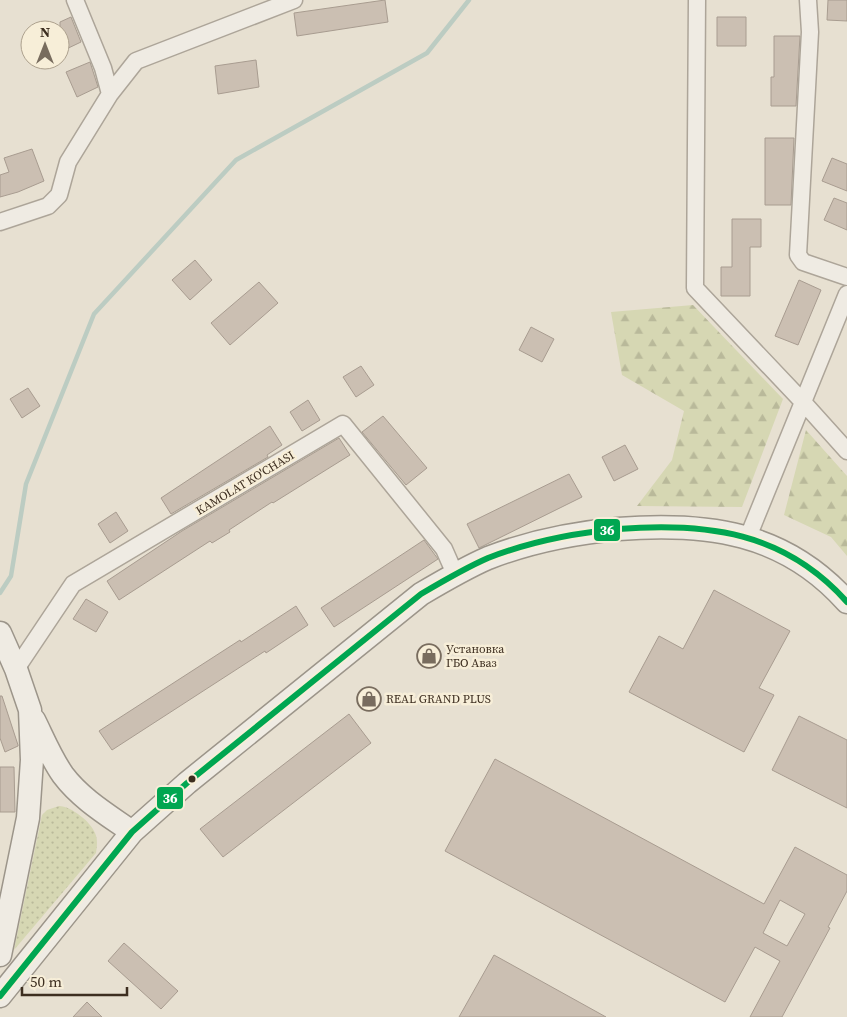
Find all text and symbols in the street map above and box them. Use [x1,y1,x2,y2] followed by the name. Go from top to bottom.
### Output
[20,20,70,70] north arrow
[40,22,50,42] text: N
[193,447,297,519] street label: KAMOLAT KO'CHASI
[593,518,621,542] line badge: 36
[599,520,615,540] text: 36
[446,641,505,671] place label: Установка ГБО Аваз
[416,643,442,669] shop icon: Установка ГБО Аваз
[356,686,382,712] shop icon: REAL GRAND PLUS
[386,691,491,707] place label: REAL GRAND PLUS
[187,774,197,784] unlabelled marker
[156,786,184,810] line badge: 36
[162,788,178,808] text: 36
[22,964,128,996] scale bar
[30,971,62,992] text: 50 m

